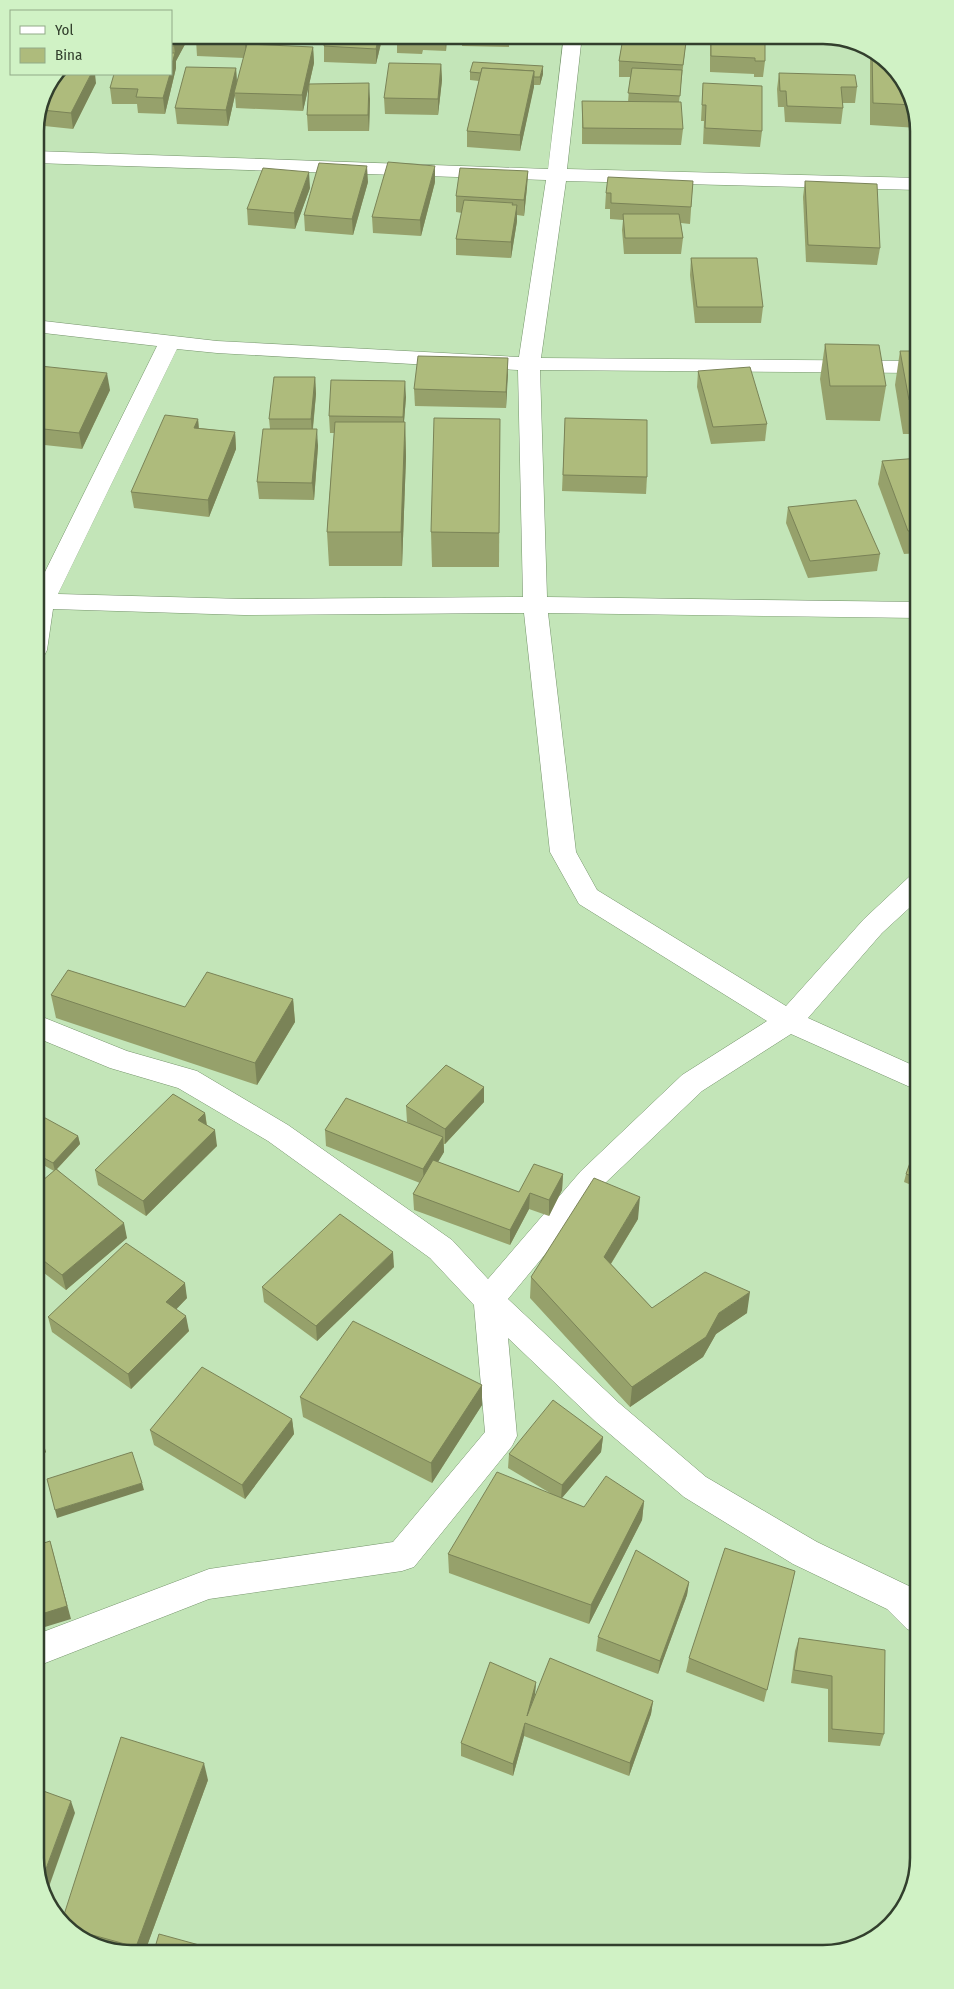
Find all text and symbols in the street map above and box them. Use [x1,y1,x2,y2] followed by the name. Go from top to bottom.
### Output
[10,10,172,75] legend
[55,21,73,39] text: Yol
[55,46,82,64] text: Bina

